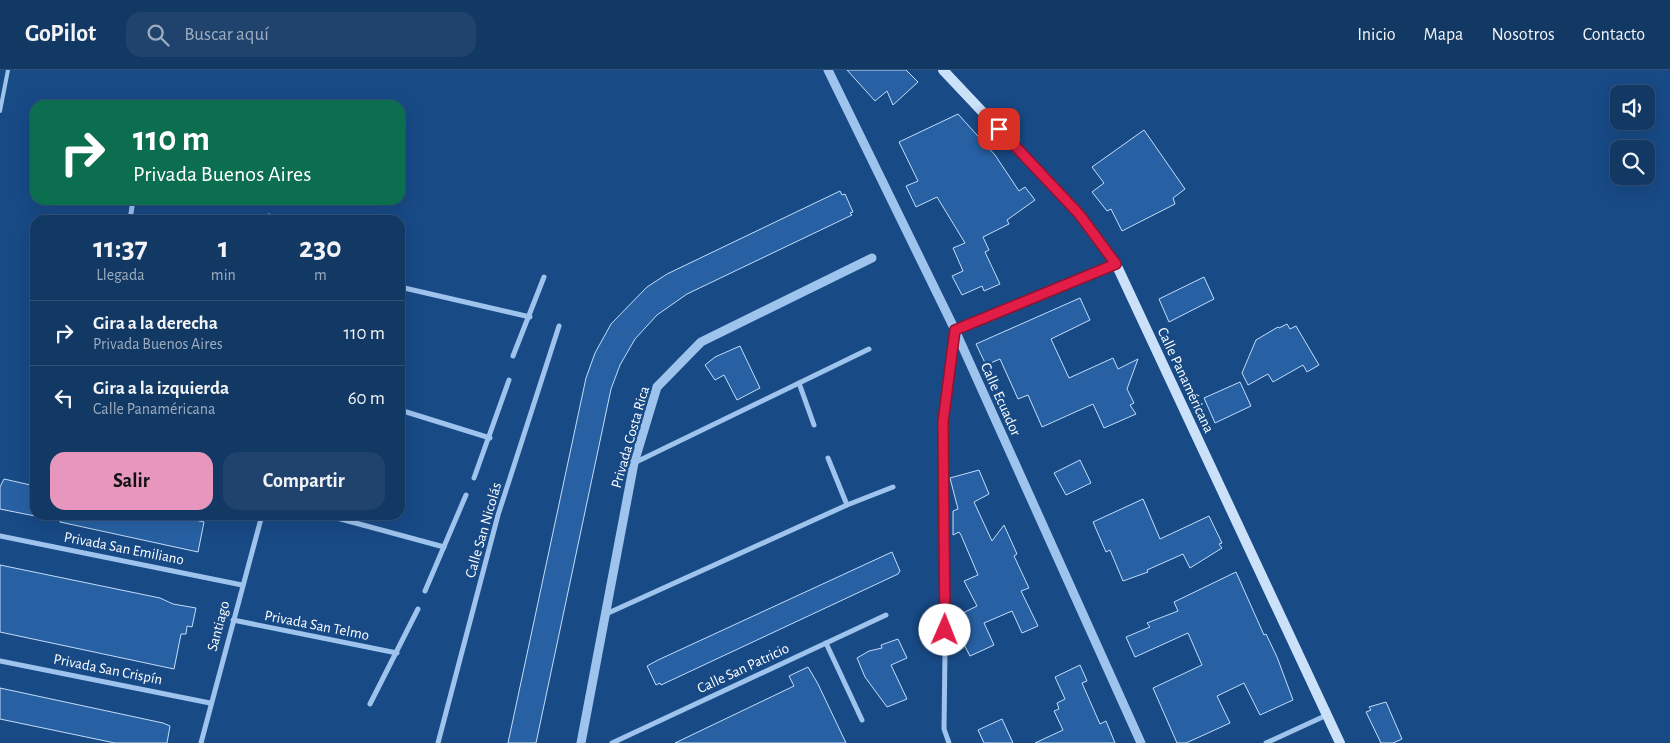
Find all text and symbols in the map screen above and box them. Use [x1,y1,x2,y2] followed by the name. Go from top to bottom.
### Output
[126,12,476,57] search box
[144,21,172,49] icon: search
[25,22,96,46] text: GoPilot
[184,25,269,44] text: Buscar aquí
[1357,26,1396,44] text: Inicio
[1424,26,1463,44] text: Mapa
[1491,26,1555,44] text: Nosotros
[1583,26,1645,44] text: Contacto
[1610,85,1655,185] map controls
[1610,85,1655,130] button: sound
[978,108,1020,150] pin
[985,115,1013,143] icon: arrive
[50,120,115,185] icon: right
[133,122,210,157] text: 110 m
[1610,140,1655,185] button: search
[133,163,311,185] text: Privada Buenos Aires
[93,233,148,263] text: 11:37
[218,233,229,263] text: 1
[299,233,342,263] text: 230
[96,267,145,283] text: Llegada
[211,267,236,283] text: min
[314,267,327,283] text: m
[93,314,218,333] text: Gira a la derecha
[50,319,78,347] icon: right
[344,324,385,343] text: 110 m
[1155,325,1217,435] street label: Calle Panaméricana
[93,336,223,352] text: Privada Buenos Aires
[978,360,1023,438] street label: Calle Ecuador
[93,379,229,398] text: Gira a la izquierda
[50,384,78,412] icon: left
[609,384,652,490] street label: Privada Costa Rica
[348,389,385,408] text: 60 m
[93,401,215,417] text: Calle Panaméricana
[50,452,213,510] button: Salir
[223,452,385,510] button: Compartir
[463,481,504,580] street label: Calle San Nicolás
[63,529,185,567] street label: Privada San Emiliano
[205,599,232,653] street label: Santiago
[918,603,970,655] position arrow
[263,608,371,643] street label: Privada San Telmo
[695,641,792,696] street label: Calle San Patricio
[52,652,164,687] street label: Privada San Crispín

